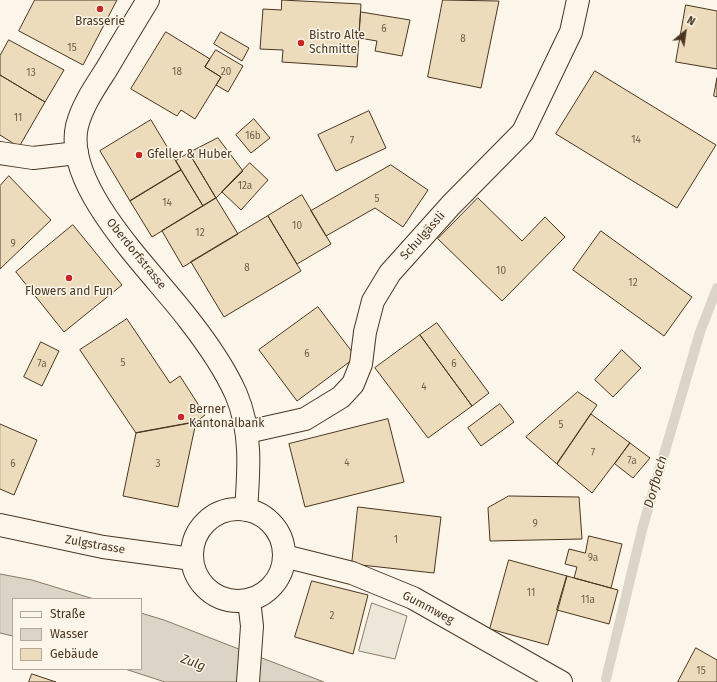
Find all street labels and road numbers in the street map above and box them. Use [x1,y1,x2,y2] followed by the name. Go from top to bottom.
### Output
[398,209,448,263] street label: Schulgässli
[103,216,169,292] street label: Oberdorfstrasse
[64,533,126,557] street label: Zulgstrasse
[400,588,456,628] street label: Gummweg

